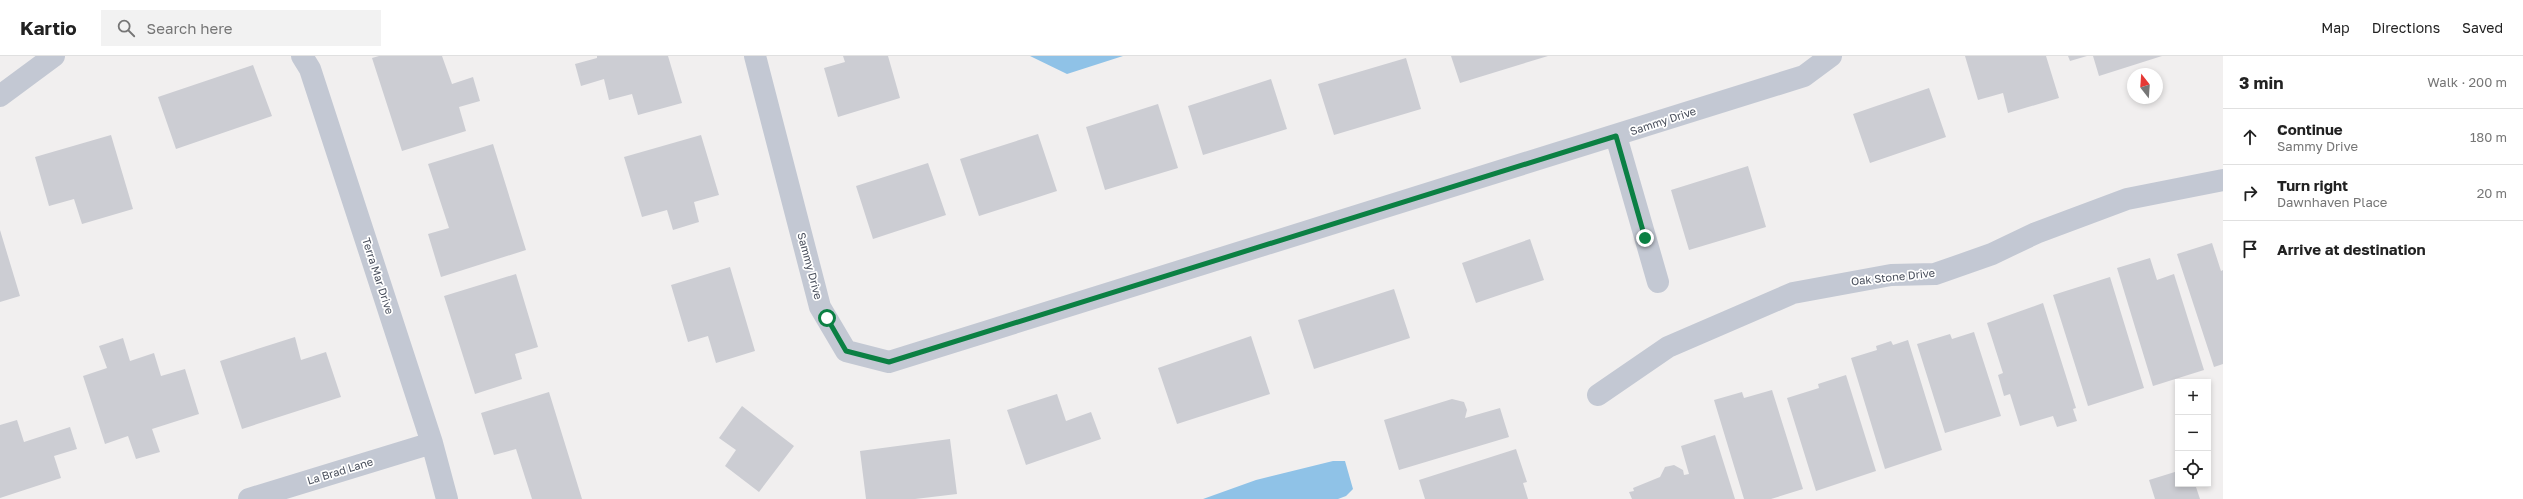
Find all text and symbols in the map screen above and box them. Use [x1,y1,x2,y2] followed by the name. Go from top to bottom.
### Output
[101,10,381,46] search box
[20,16,77,39] text: Kartio
[115,17,137,39] icon: search
[147,19,233,37] text: Search here
[2321,19,2350,36] text: Map
[2372,19,2440,36] text: Directions
[2462,19,2503,36] text: Saved
[2127,68,2163,104] north arrow
[2239,72,2283,93] text: 3 min
[2427,74,2507,90] text: Walk · 200 m
[1628,104,1698,137] street label: Sammy Drive
[2277,120,2343,138] text: Continue
[2239,126,2261,148] icon: ahead
[2470,129,2507,145] text: 180 m
[2277,138,2358,154] text: Sammy Drive
[2277,176,2348,194] text: Turn right
[2239,182,2261,204] icon: right
[2477,185,2507,201] text: 20 m
[2277,194,2387,210] text: Dawnhaven Place
[1636,229,1654,247] route end
[795,231,826,301] street label: Sammy Drive
[360,236,397,316] street label: Terra Mar Drive
[2239,238,2261,260] icon: arrive
[2277,240,2426,258] text: Arrive at destination
[1850,266,1936,287] street label: Oak Stone Drive
[818,309,836,327] route start
[2175,379,2211,487] map controls
[2175,379,2211,415] button: +
[2175,415,2211,451] button: −
[2175,451,2211,487] button: locate
[305,454,374,487] street label: La Brad Lane

